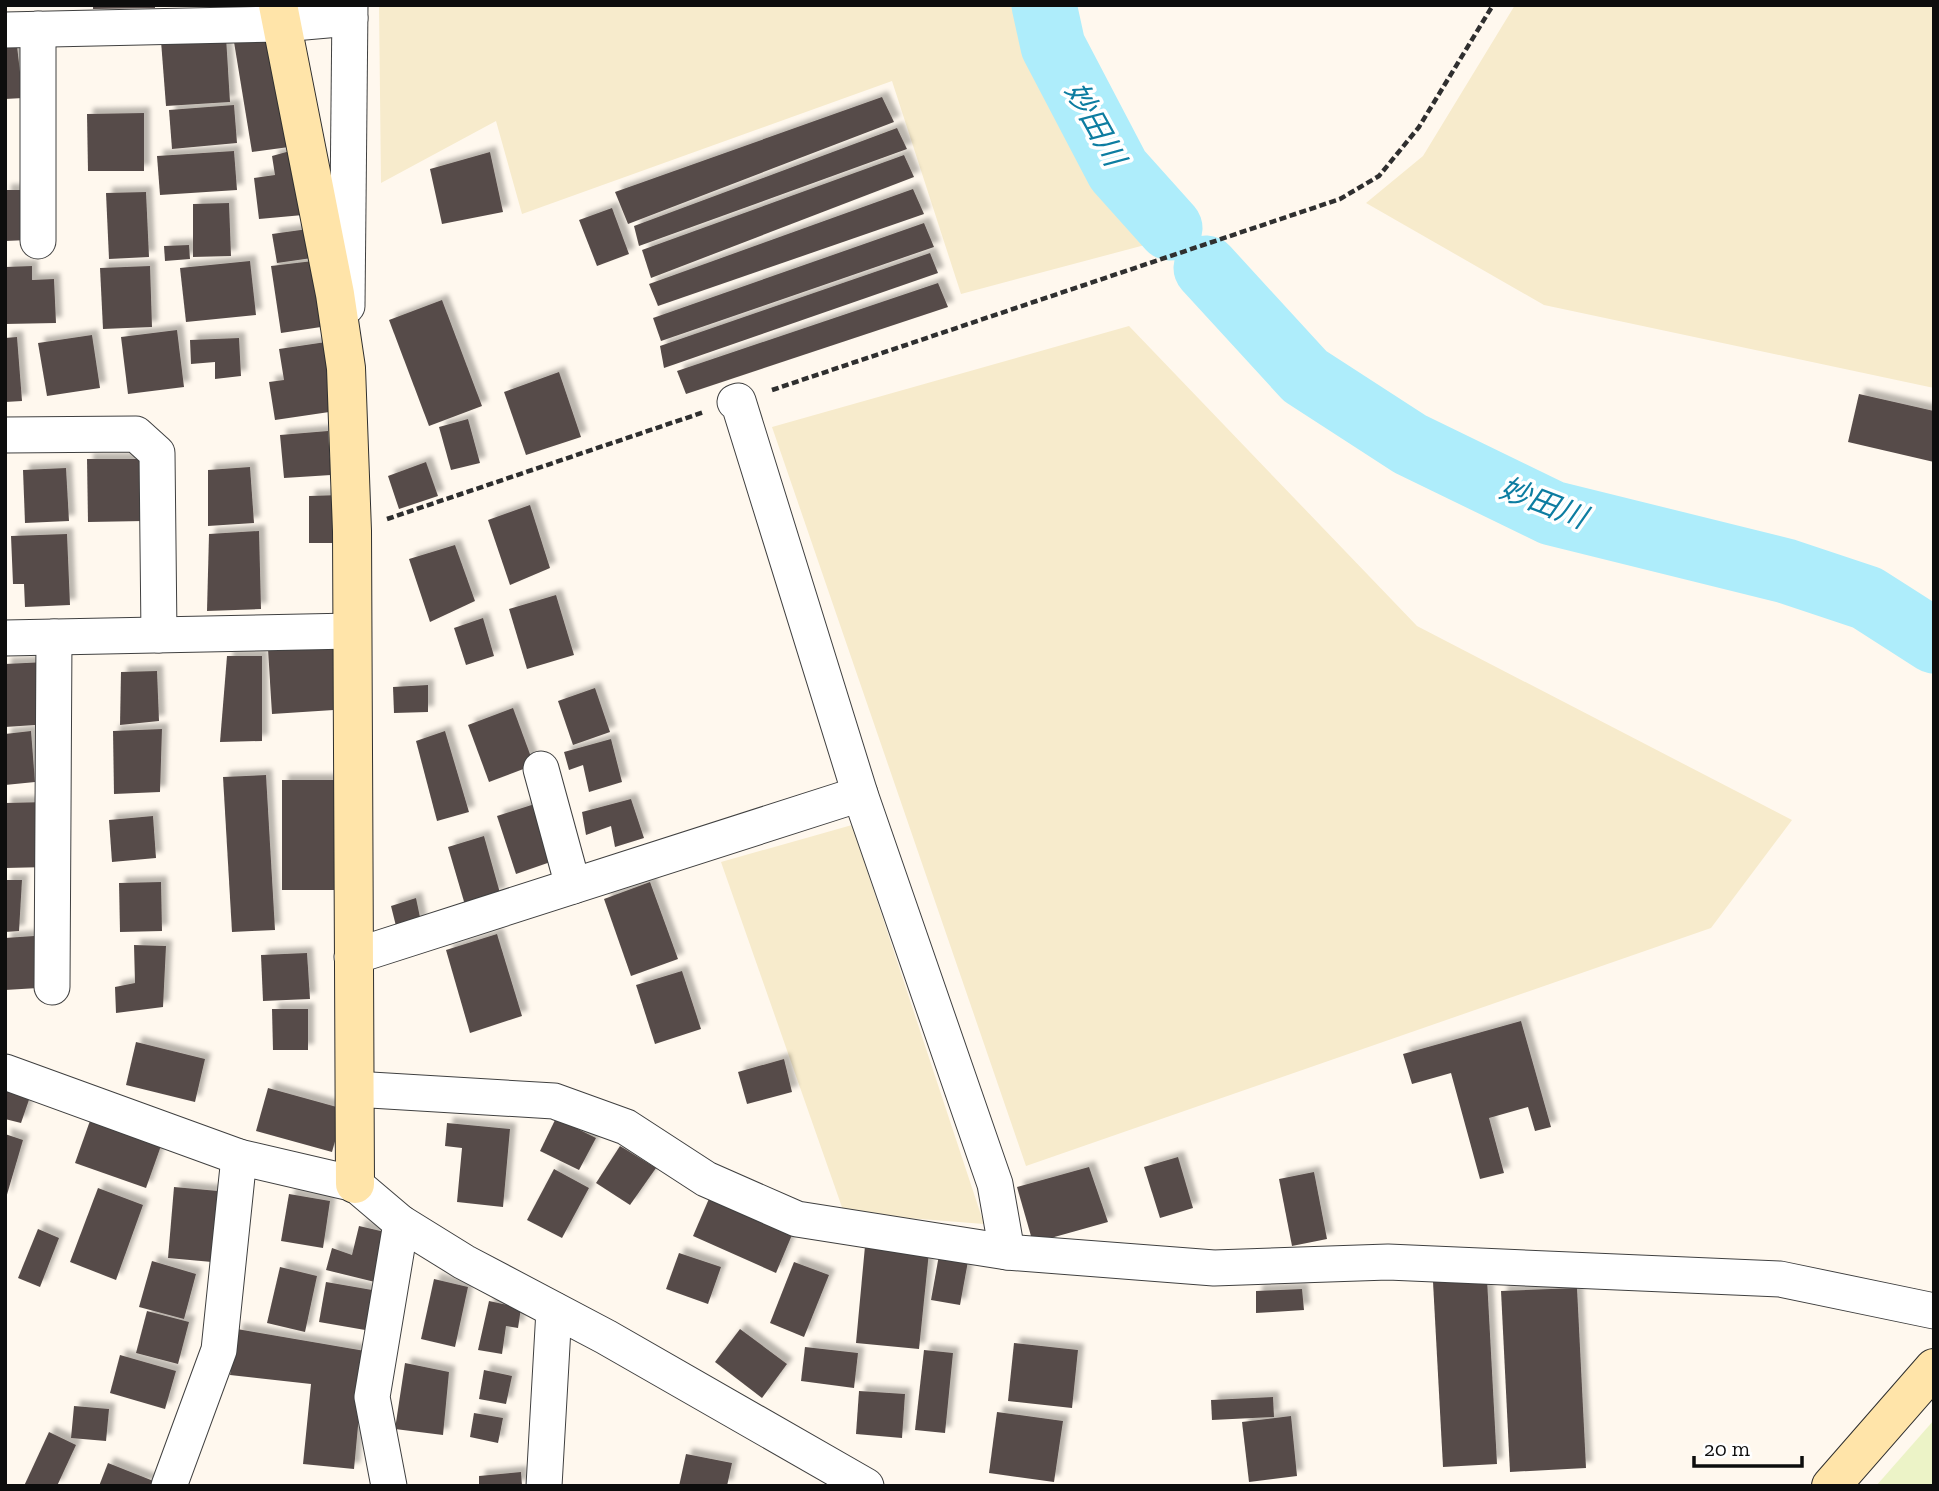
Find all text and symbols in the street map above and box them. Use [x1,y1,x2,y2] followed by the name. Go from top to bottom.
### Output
[1057,76,1134,175] water label: 妙田川
[1495,470,1594,537] water label: 妙田川
[1694,1424,1802,1468] scale bar
[1704,1436,1750,1461] text: 20 m

